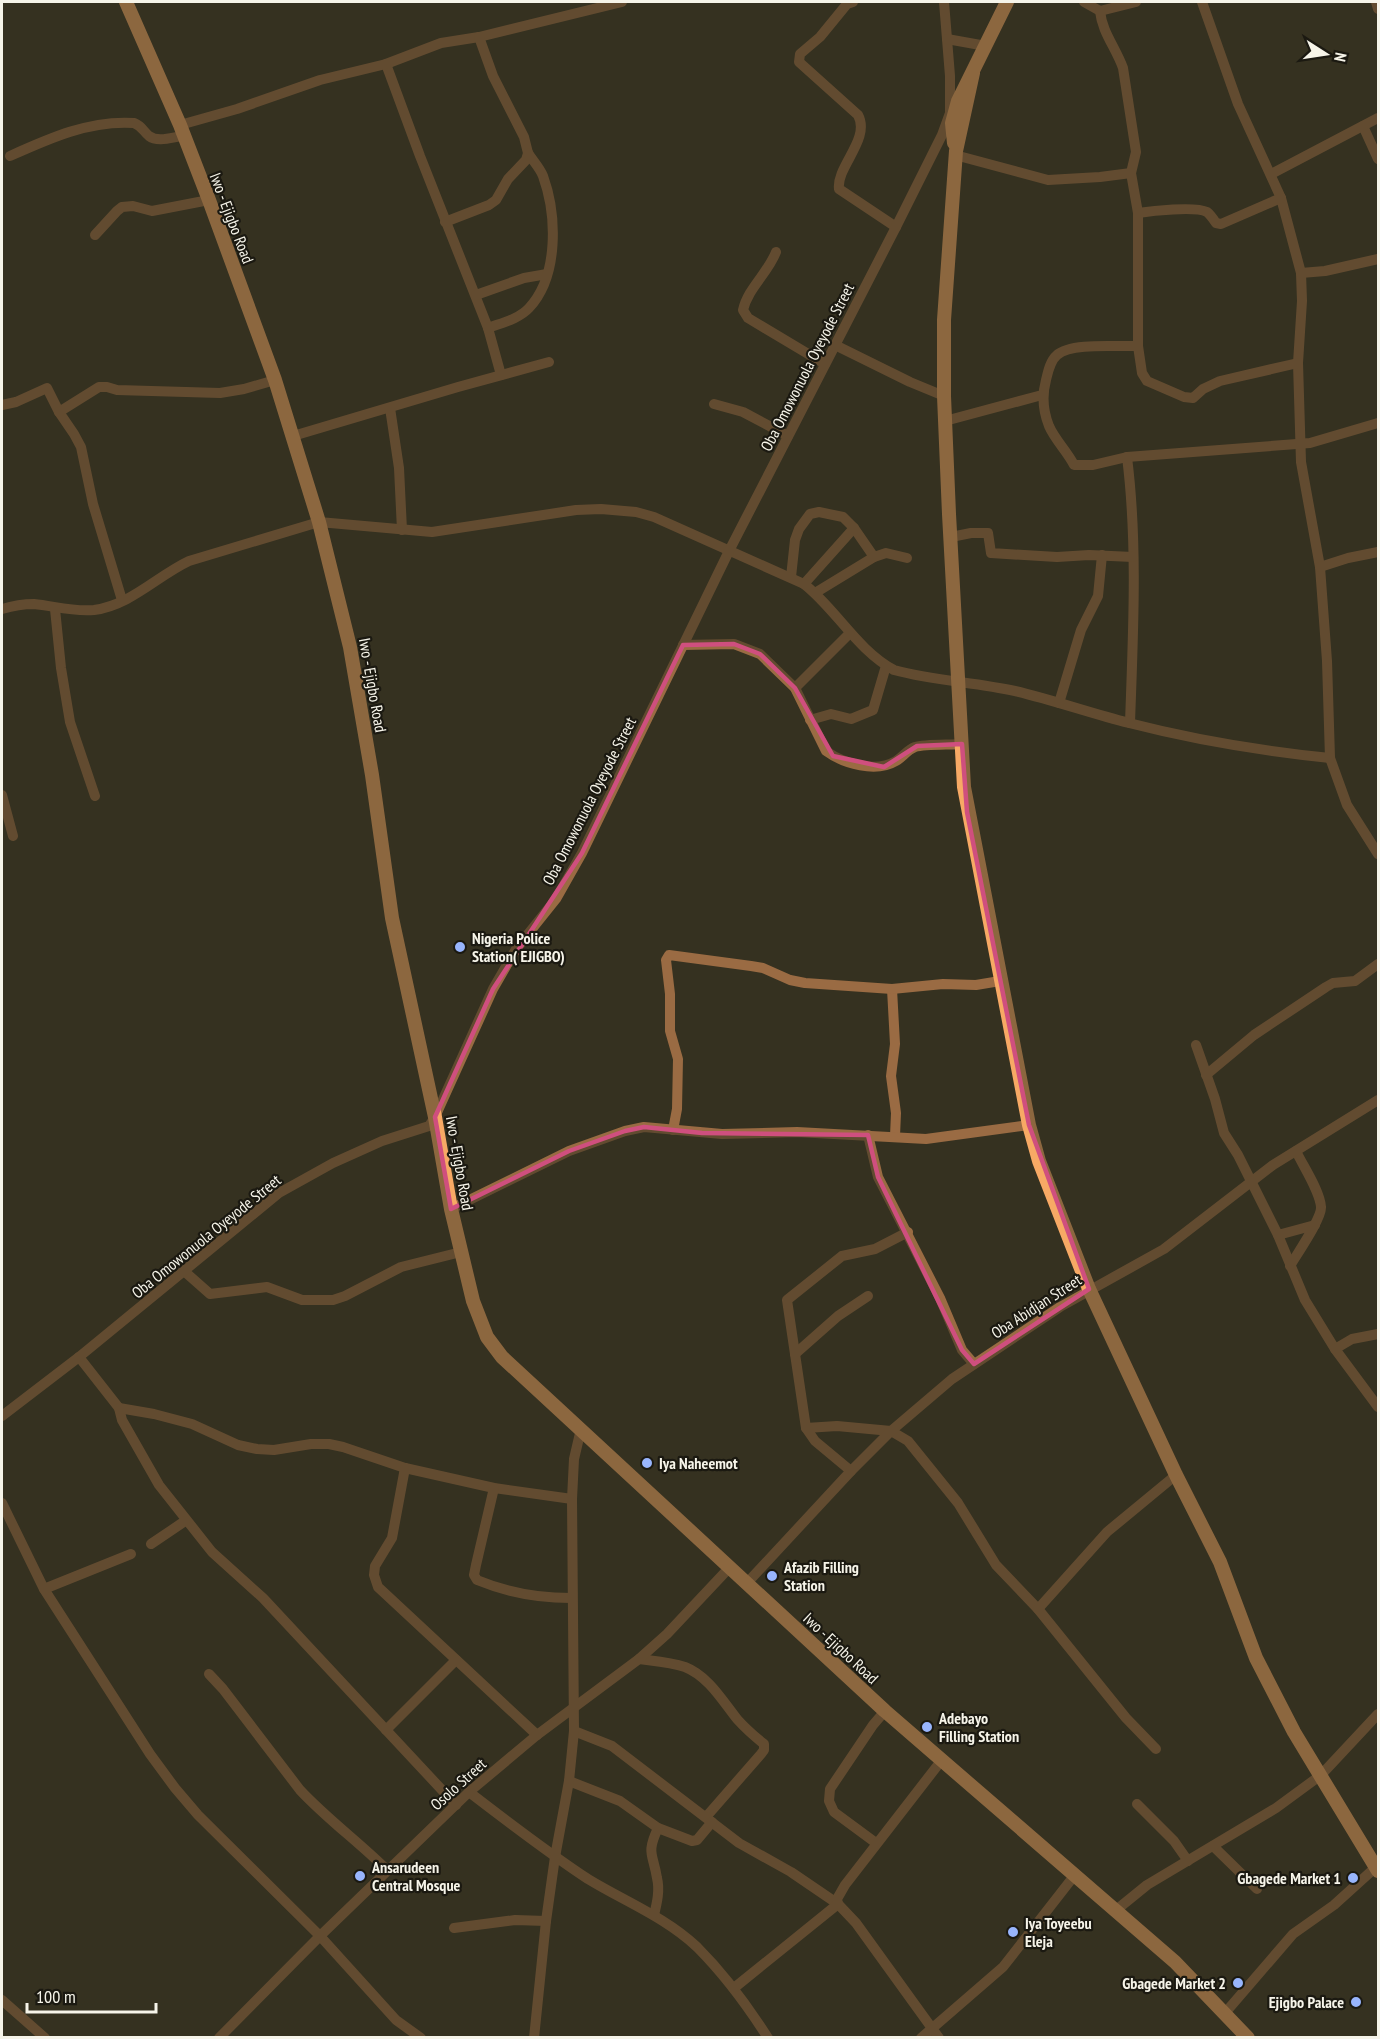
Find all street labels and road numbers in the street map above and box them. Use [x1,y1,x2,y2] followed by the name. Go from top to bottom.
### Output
[206,170,258,266] street label: Iwo - Ejigbo Road
[756,279,858,454] street label: Oba Omowonuola Oyeyode Street
[355,636,391,734] street label: Iwo - Ejigbo Road
[538,713,640,888] street label: Oba Omowonuola Oyeyode Street
[442,1114,478,1212] street label: Iwo - Ejigbo Road
[127,1169,285,1302] street label: Oba Omowonuola Oyeyode Street
[987,1269,1085,1343] street label: Oba Abidjan Street
[799,1608,883,1688] street label: Iwo - Ejigbo Road
[426,1753,490,1814] street label: Osolo Street

